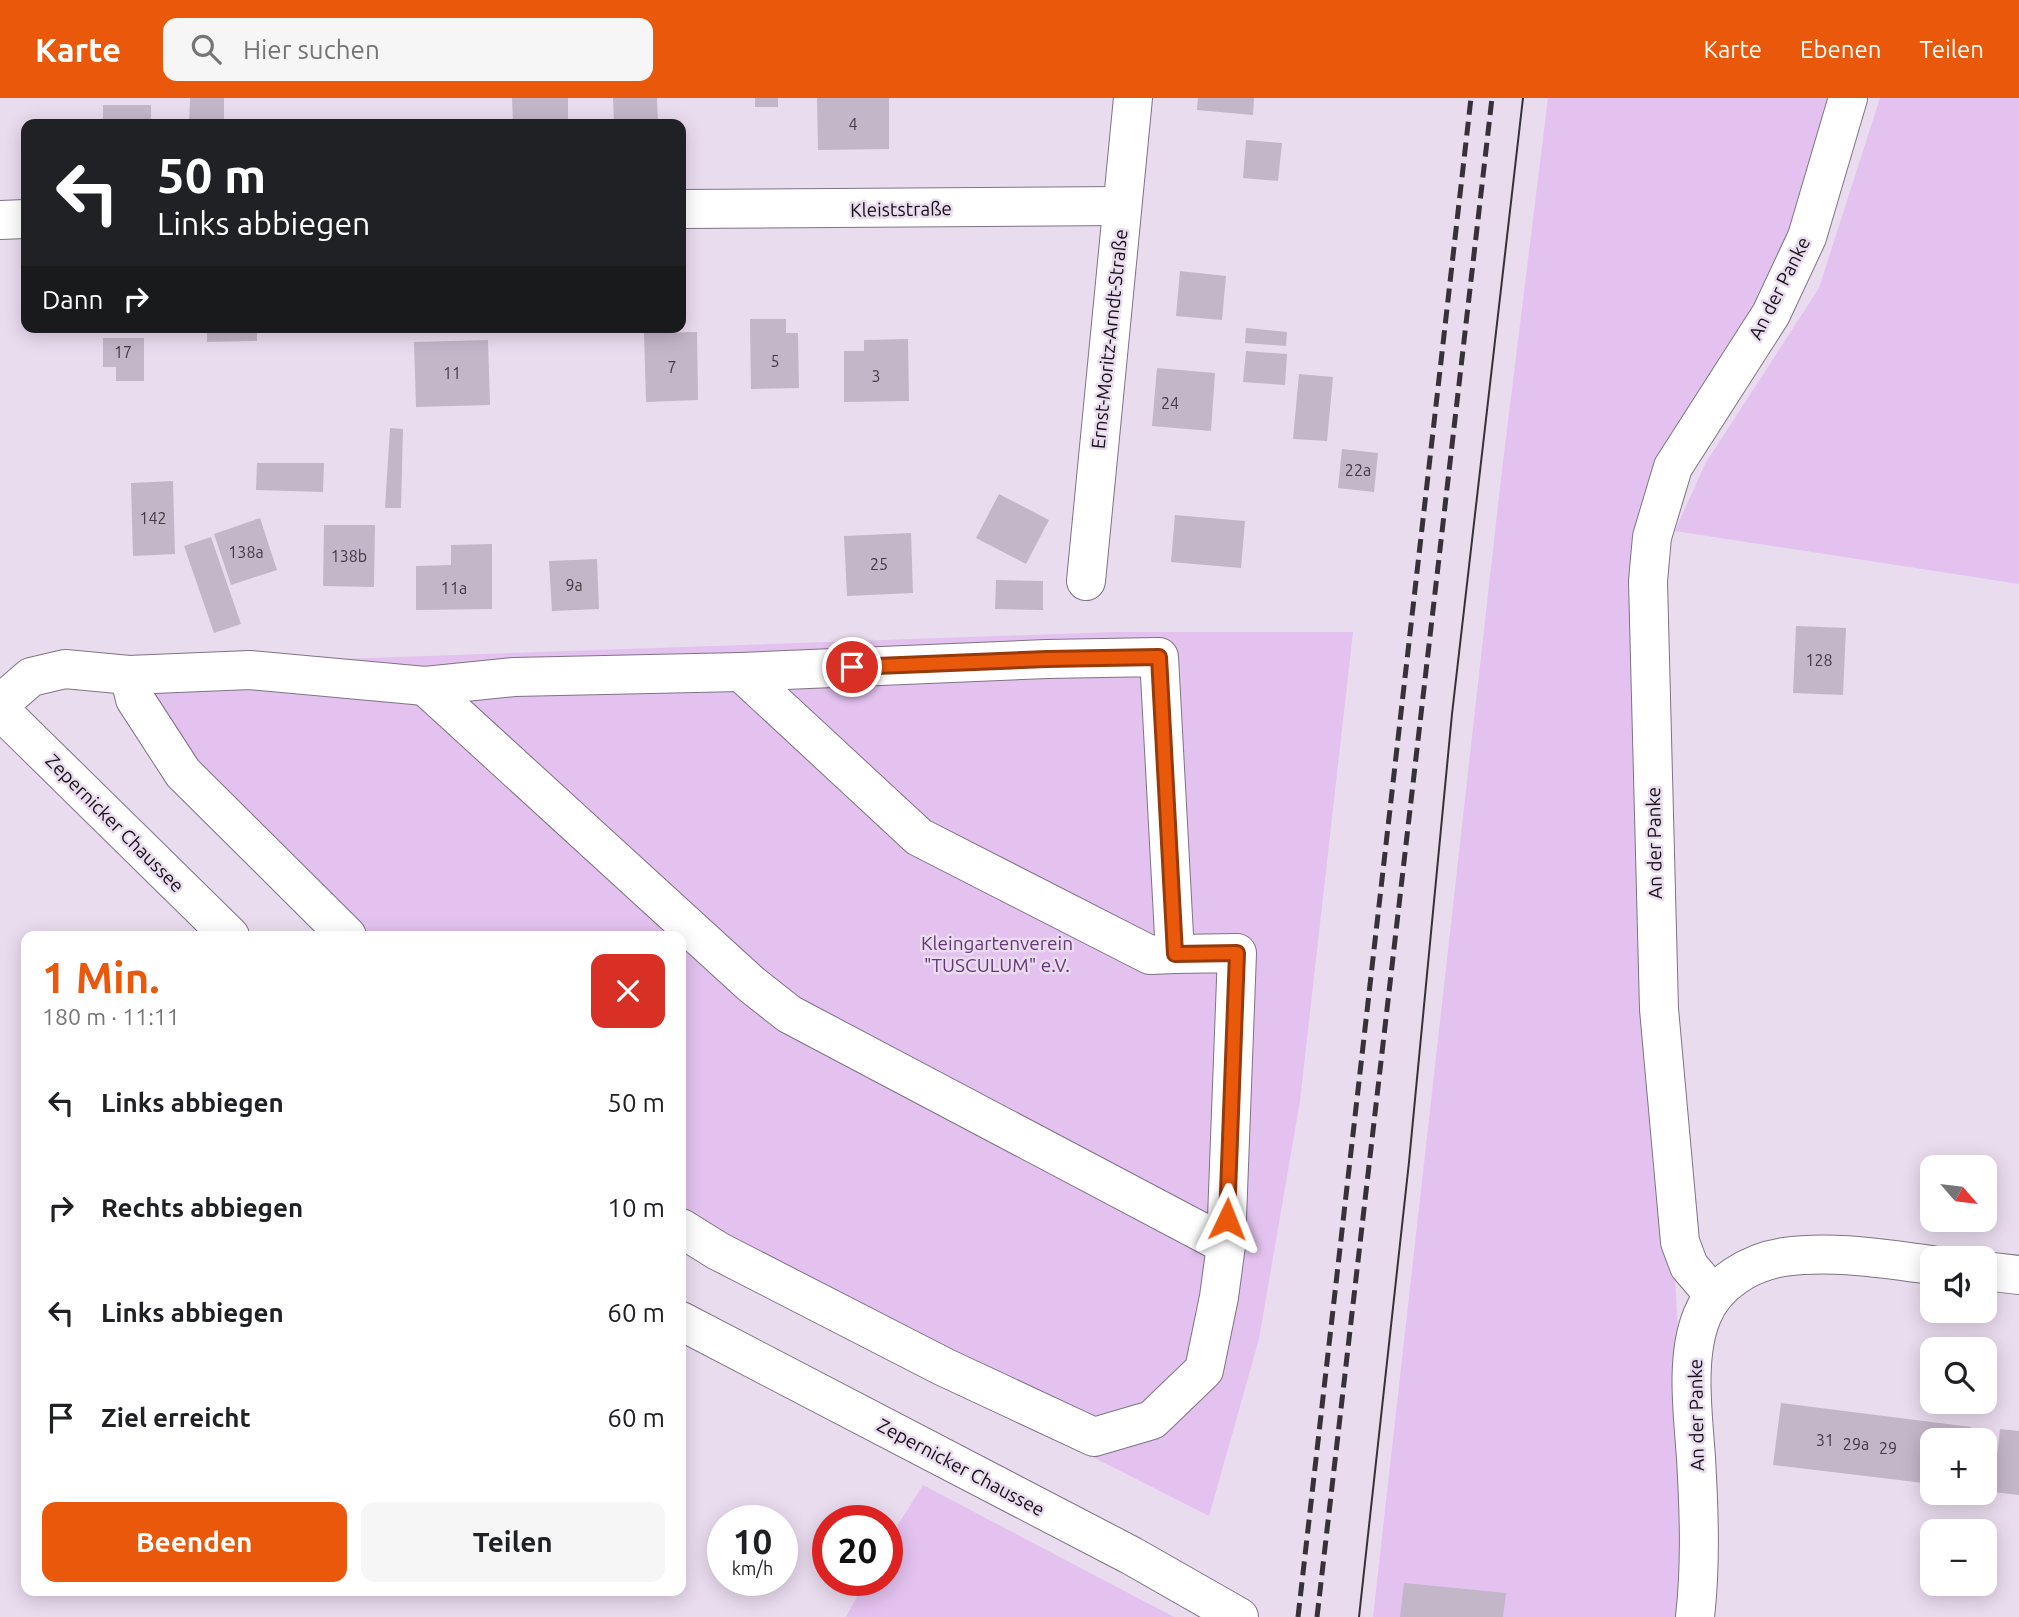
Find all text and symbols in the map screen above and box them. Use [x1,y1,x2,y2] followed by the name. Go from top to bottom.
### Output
[163,18,653,81] search box
[187,30,225,68] icon: search
[35,31,121,68] text: Karte
[243,35,380,64] text: Hier suchen
[1703,36,1762,63] text: Karte
[1800,36,1881,63] text: Ebenen
[1919,36,1984,63] text: Teilen
[848,115,858,133] house number: 4
[42,147,133,238] icon: left
[157,147,266,202] text: 50 m
[850,197,952,221] street label: Kleiststraße
[157,205,370,241] text: Links abbiegen
[1087,228,1131,450] street label: Ernst-Moritz-Arndt-Straße
[1744,233,1814,343] street label: An der Panke
[117,280,155,318] icon: right
[42,285,103,314] text: Dann
[114,343,132,361] house number: 17
[770,352,780,370] house number: 5
[667,358,677,376] house number: 7
[443,364,461,382] house number: 11
[871,367,881,385] house number: 3
[1161,394,1179,412] house number: 24
[1345,461,1371,479] house number: 22a
[139,509,167,527] house number: 142
[228,543,264,561] house number: 138a
[331,547,367,565] house number: 138b
[870,555,888,573] house number: 25
[565,576,583,594] house number: 9a
[441,579,467,597] house number: 11a
[822,637,882,697] pin
[833,648,871,686] icon: arrive
[1805,651,1833,669] house number: 128
[41,749,189,897] street label: Zepernicker Chaussee
[1642,787,1666,899] street label: An der Panke
[921,932,1073,976] park label: Kleingartenverein "TUSCULUM" e.V.
[42,954,160,1001] text: 1 Min.
[591,954,665,1028] button: close
[42,1004,180,1029] text: 180 m · 11:11
[42,1084,80,1122] icon: left
[101,1088,284,1117] text: Links abbiegen
[607,1088,665,1117] text: 50 m
[1920,1155,1997,1232] north arrow
[1920,1155,1997,1596] map controls
[1190,1182,1264,1256] position arrow
[42,1189,80,1227] icon: right
[101,1193,303,1222] text: Rechts abbiegen
[607,1193,665,1222] text: 10 m
[1920,1246,1997,1323] button: sound
[42,1294,80,1332] icon: left
[101,1298,284,1327] text: Links abbiegen
[607,1298,665,1327] text: 60 m
[1920,1337,1997,1414] button: search
[1684,1359,1708,1471] street label: An der Panke
[42,1399,80,1437] icon: arrive
[101,1403,251,1432] text: Ziel erreicht
[607,1403,665,1432] text: 60 m
[874,1414,1048,1520] street label: Zepernicker Chaussee
[1920,1428,1997,1505] button: +
[1816,1431,1834,1449] house number: 31
[1843,1435,1869,1453] house number: 29a
[1879,1439,1897,1457] house number: 29
[42,1502,347,1582] button: Beenden
[361,1502,665,1582] button: Teilen
[812,1505,903,1596] speed limit sign: 20
[1920,1519,1997,1596] button: −
[733,1521,772,1561] text: 10
[732,1558,773,1578] text: km/h

